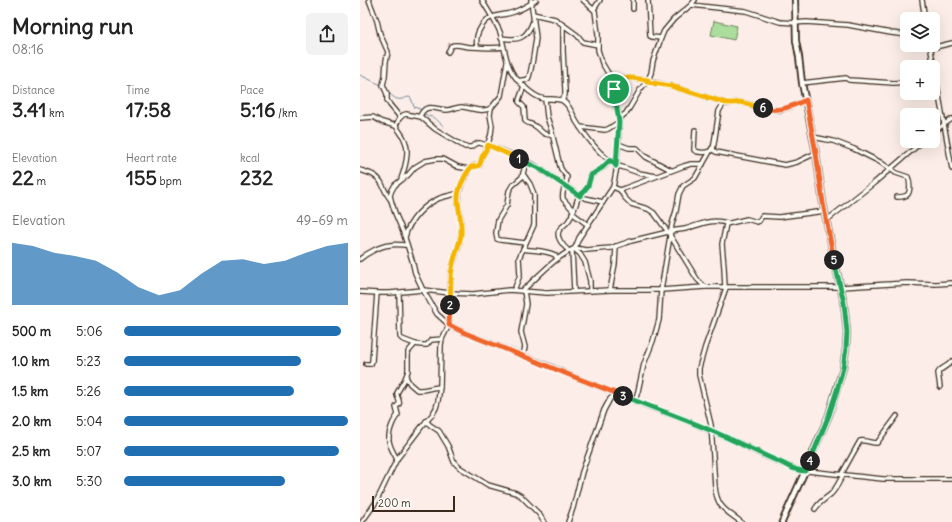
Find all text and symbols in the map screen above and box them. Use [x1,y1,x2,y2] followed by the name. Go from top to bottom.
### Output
[12,12,134,40] text: Morning run
[900,12,940,148] map controls
[900,12,940,52] button: layers
[306,13,348,55] button: share
[12,41,44,58] text: 08:16
[900,60,940,100] button: +
[597,72,631,106] pin
[603,78,625,100] icon: arrive
[12,83,55,97] text: Distance
[126,83,150,97] text: Time
[240,83,264,97] text: Pace
[12,97,46,122] text: 3.41
[126,97,171,122] text: 17:58
[240,97,276,122] text: 5:16
[753,98,773,118] pin: 6
[760,101,766,115] text: 6
[46,106,64,120] text: km
[276,106,297,120] text: /km
[900,108,940,148] button: −
[509,149,529,169] pin: 1
[12,151,57,165] text: Elevation
[126,151,177,165] text: Heart rate
[240,151,260,165] text: kcal
[517,152,521,166] text: 1
[12,165,34,190] text: 22
[126,165,157,190] text: 155
[240,165,273,190] text: 232
[34,174,46,188] text: m
[157,174,182,188] text: bpm
[12,212,65,229] text: Elevation
[296,212,348,229] text: 49–69 m
[824,250,844,270] pin: 5
[831,253,837,267] text: 5
[440,295,460,315] pin: 2
[447,298,453,312] text: 2
[12,323,51,340] text: 500 m
[76,323,102,340] text: 5:06
[12,353,50,370] text: 1.0 km
[76,353,101,370] text: 5:23
[12,383,48,400] text: 1.5 km
[76,383,101,400] text: 5:26
[613,386,633,406] pin: 3
[620,389,626,403] text: 3
[12,413,52,430] text: 2.0 km
[76,413,102,430] text: 5:04
[12,443,50,460] text: 2.5 km
[76,443,101,460] text: 5:07
[800,451,820,471] pin: 4
[807,454,813,468] text: 4
[12,473,52,490] text: 3.0 km
[76,473,102,490] text: 5:30
[372,494,455,513] scale bar
[378,496,411,510] text: 200 m

